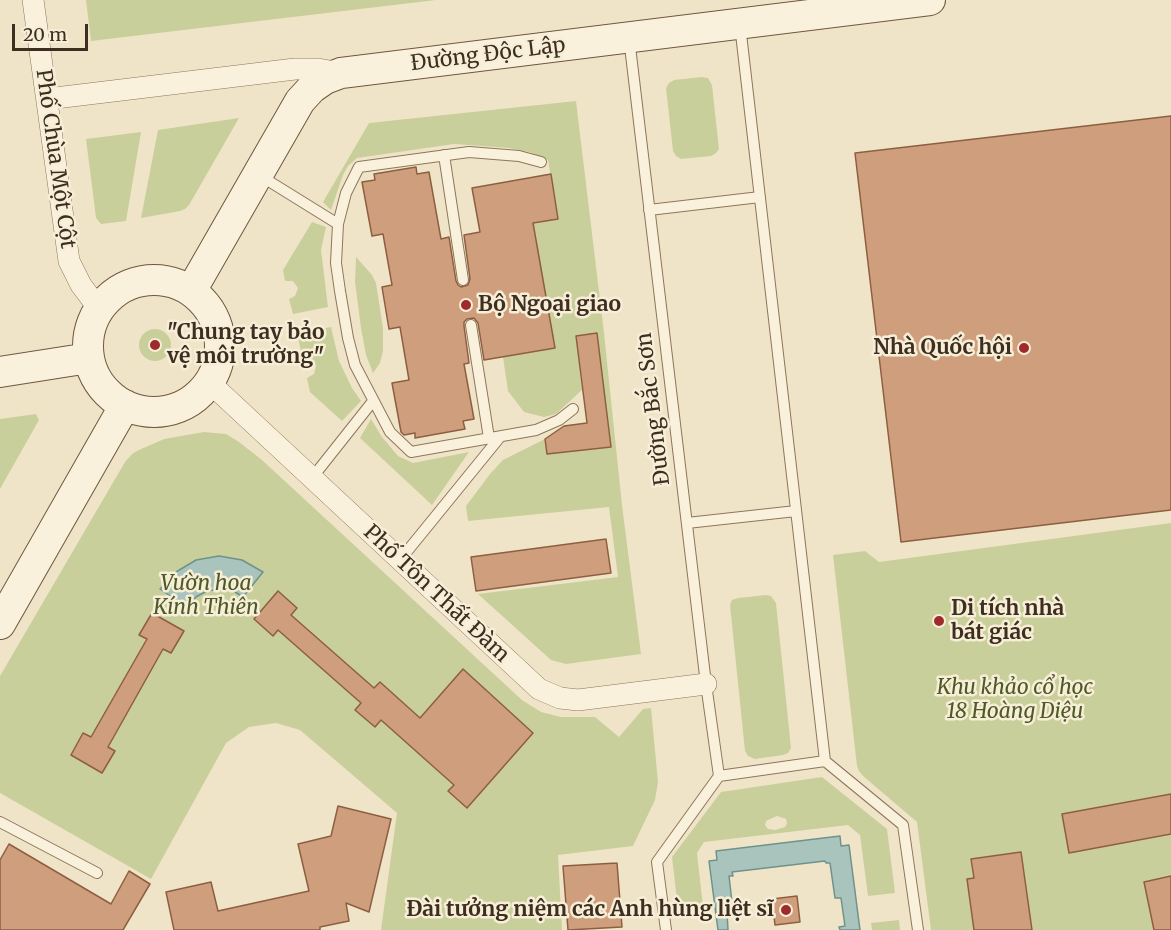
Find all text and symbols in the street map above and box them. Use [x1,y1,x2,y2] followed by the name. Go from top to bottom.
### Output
[15,12,92,50] scale bar
[23,23,67,46] text: 20 m
[409,33,567,77] street label: Đường Độc Lập
[30,68,80,250] street label: Phố Chùa Một Cột
[478,292,621,318] place label: Bộ Ngoại giao
[459,298,473,312] marker: Bộ Ngoại giao
[167,320,325,370] place label: "Chung tay bảo vệ môi trường"
[632,331,676,487] street label: Đường Bắc Sơn
[873,335,1012,361] place label: Nhà Quốc hội
[148,338,162,352] marker: "Chung tay bảo vệ môi trường"
[1017,341,1031,355] marker: Nhà Quốc hội
[358,520,514,668] street label: Phố Tôn Thất Đàm
[153,571,259,621] park label: Vườn hoa Kính Thiên
[951,596,1064,646] place label: Di tích nhà bát giác
[932,614,946,628] marker: Di tích nhà bát giác
[937,675,1093,725] park label: Khu khảo cổ học 18 Hoàng Diệu
[406,897,774,923] place label: Đài tưởng niệm các Anh hùng liệt sĩ
[779,903,793,917] marker: Đài tưởng niệm các Anh hùng liệt sĩ

